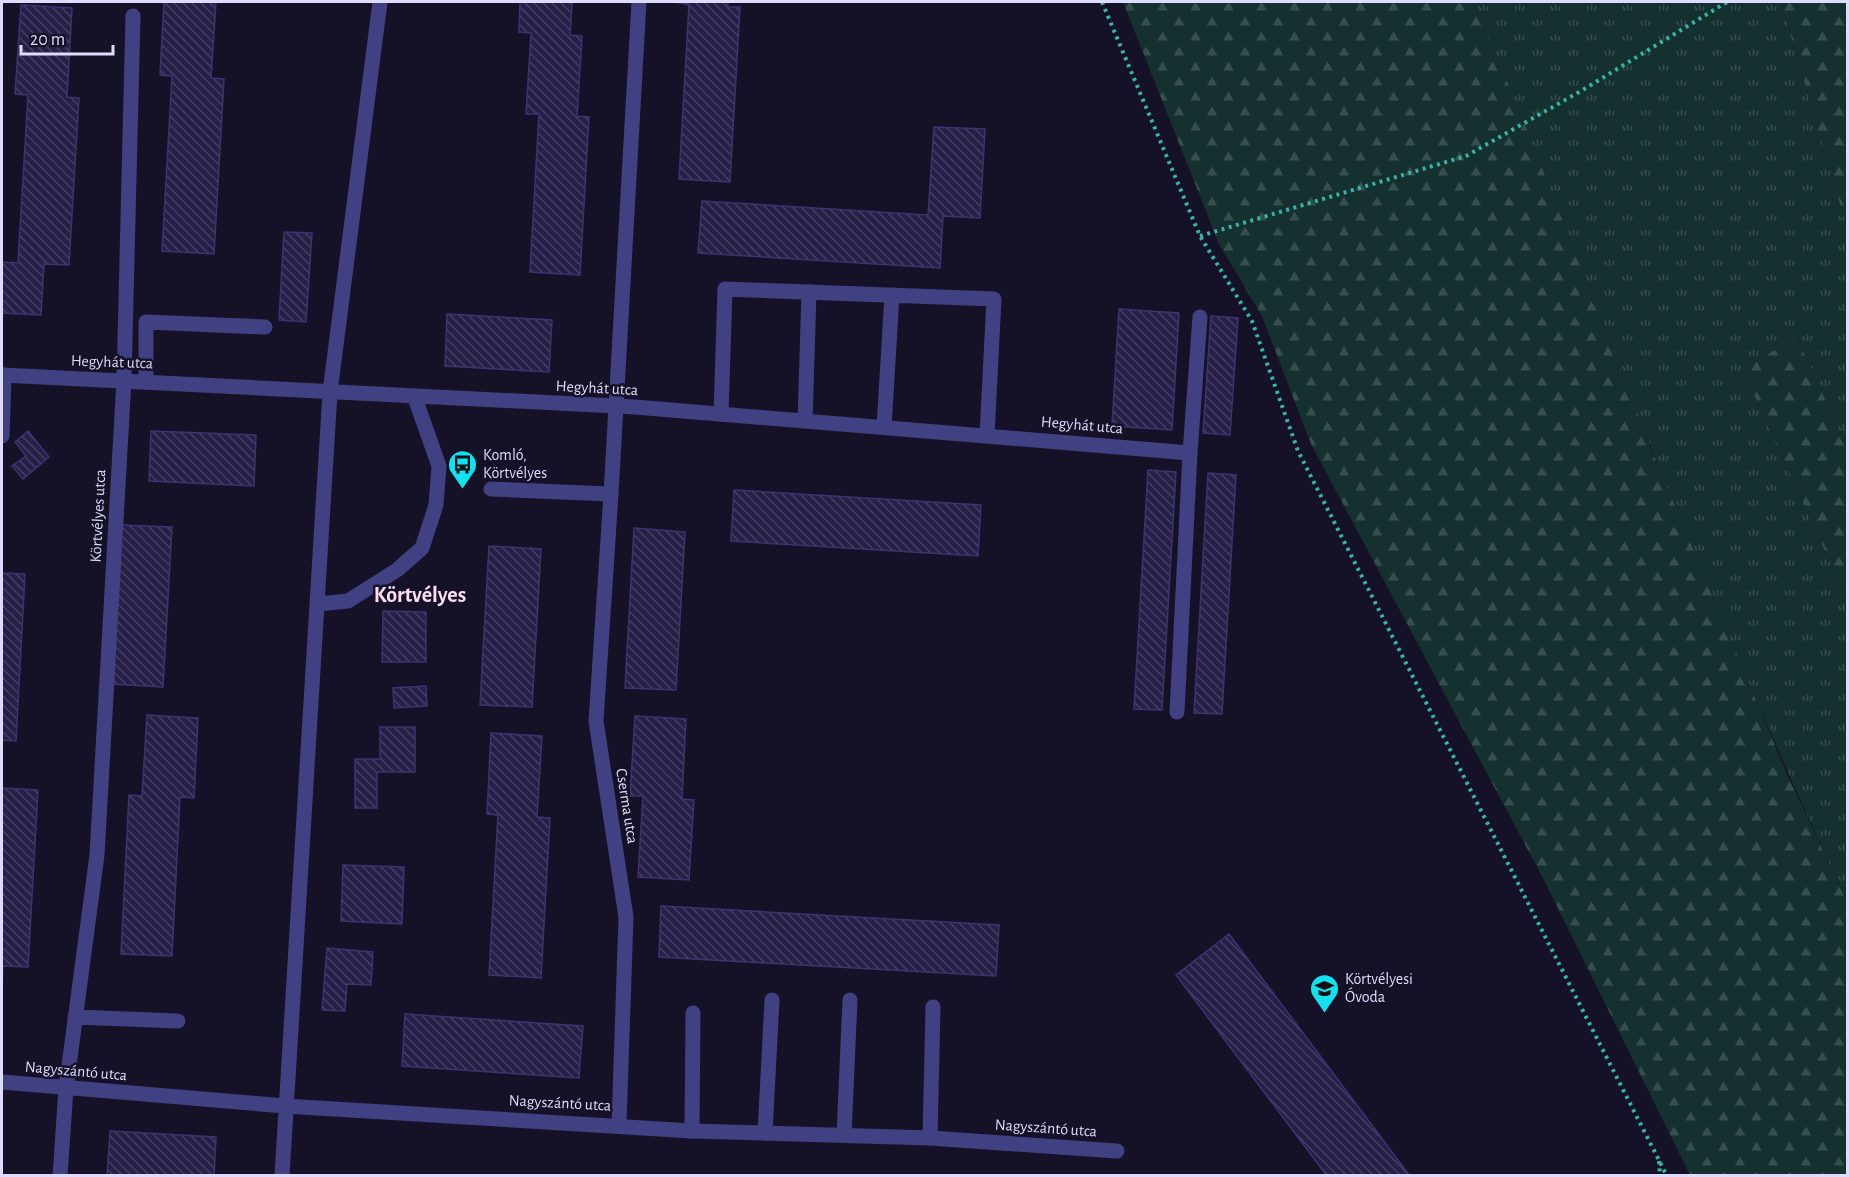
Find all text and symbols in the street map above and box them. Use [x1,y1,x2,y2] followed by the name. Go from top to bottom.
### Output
[21,18,112,56] scale bar
[30,31,65,49] text: 20 m
[71,353,153,372] street label: Hegyhát utca
[555,378,639,399] street label: Hegyhát utca
[1040,413,1124,438] street label: Hegyhát utca
[483,447,547,482] place label: Komló, Körtvélyes
[446,448,478,490] bus stop icon: Komló, Körtvélyes
[88,469,109,563] street label: Körtvélyes utca
[374,584,466,607] district label: Körtvélyes
[613,767,641,845] street label: Cserma utca
[1345,971,1413,1005] place label: Körtvélyesi Óvoda
[1308,972,1340,1014] school or university icon: Körtvélyesi Óvoda
[24,1059,128,1084] street label: Nagyszántó utca
[508,1092,612,1115] street label: Nagyszántó utca
[994,1116,1098,1141] street label: Nagyszántó utca

